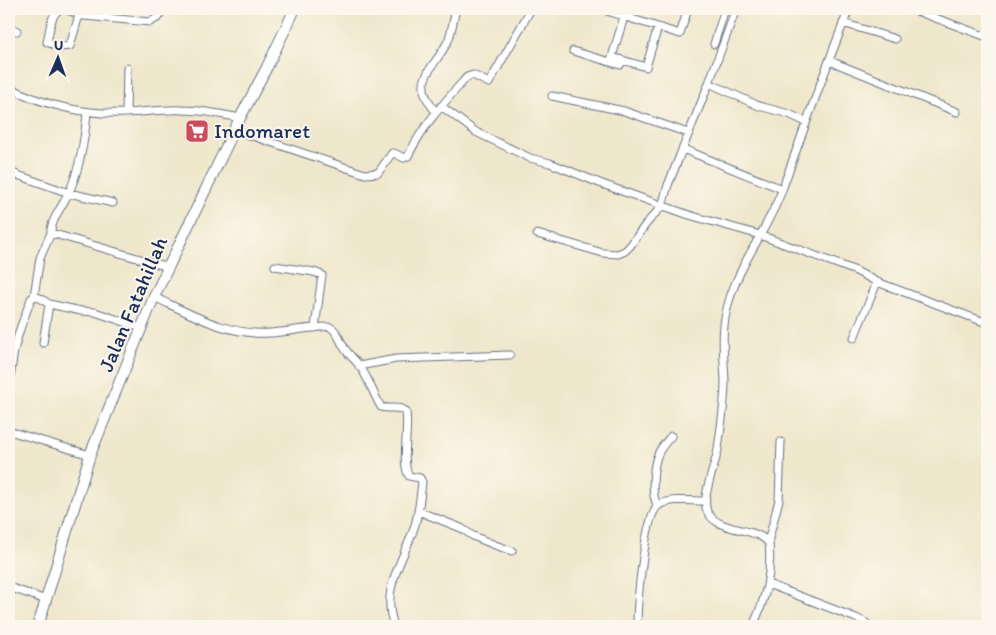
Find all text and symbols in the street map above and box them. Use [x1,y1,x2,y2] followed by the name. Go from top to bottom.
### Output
[32,32,82,82] north arrow
[53,37,63,54] text: U
[184,118,210,144] supermarket icon: Indomaret
[214,118,310,143] place label: Indomaret
[93,232,173,375] street label: Jalan Fatahillah

